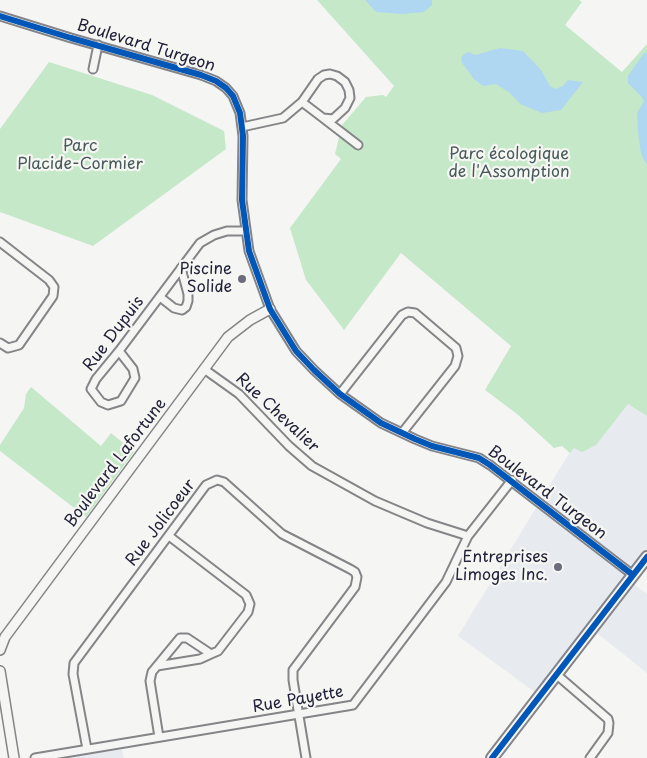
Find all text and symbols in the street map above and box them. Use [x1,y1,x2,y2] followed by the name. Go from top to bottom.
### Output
[75,16,217,76] street label: Boulevard Turgeon
[17,137,143,175] park label: Parc Placide-Cormier
[448,145,570,183] park label: Parc écologique de l'Assomption
[180,260,232,298] place label: Piscine Solide
[236,273,248,285] marker: Piscine Solide
[80,293,148,375] street label: Rue Dupuis
[231,370,323,456] street label: Rue Chevalier
[61,395,171,531] street label: Boulevard Lafortune
[484,442,610,544] street label: Boulevard Turgeon
[122,476,200,570] street label: Rue Jolicoeur
[455,548,548,586] place label: Entreprises Limoges Inc.
[552,561,564,573] marker: Entreprises Limoges Inc.
[251,683,345,717] street label: Rue Payette

